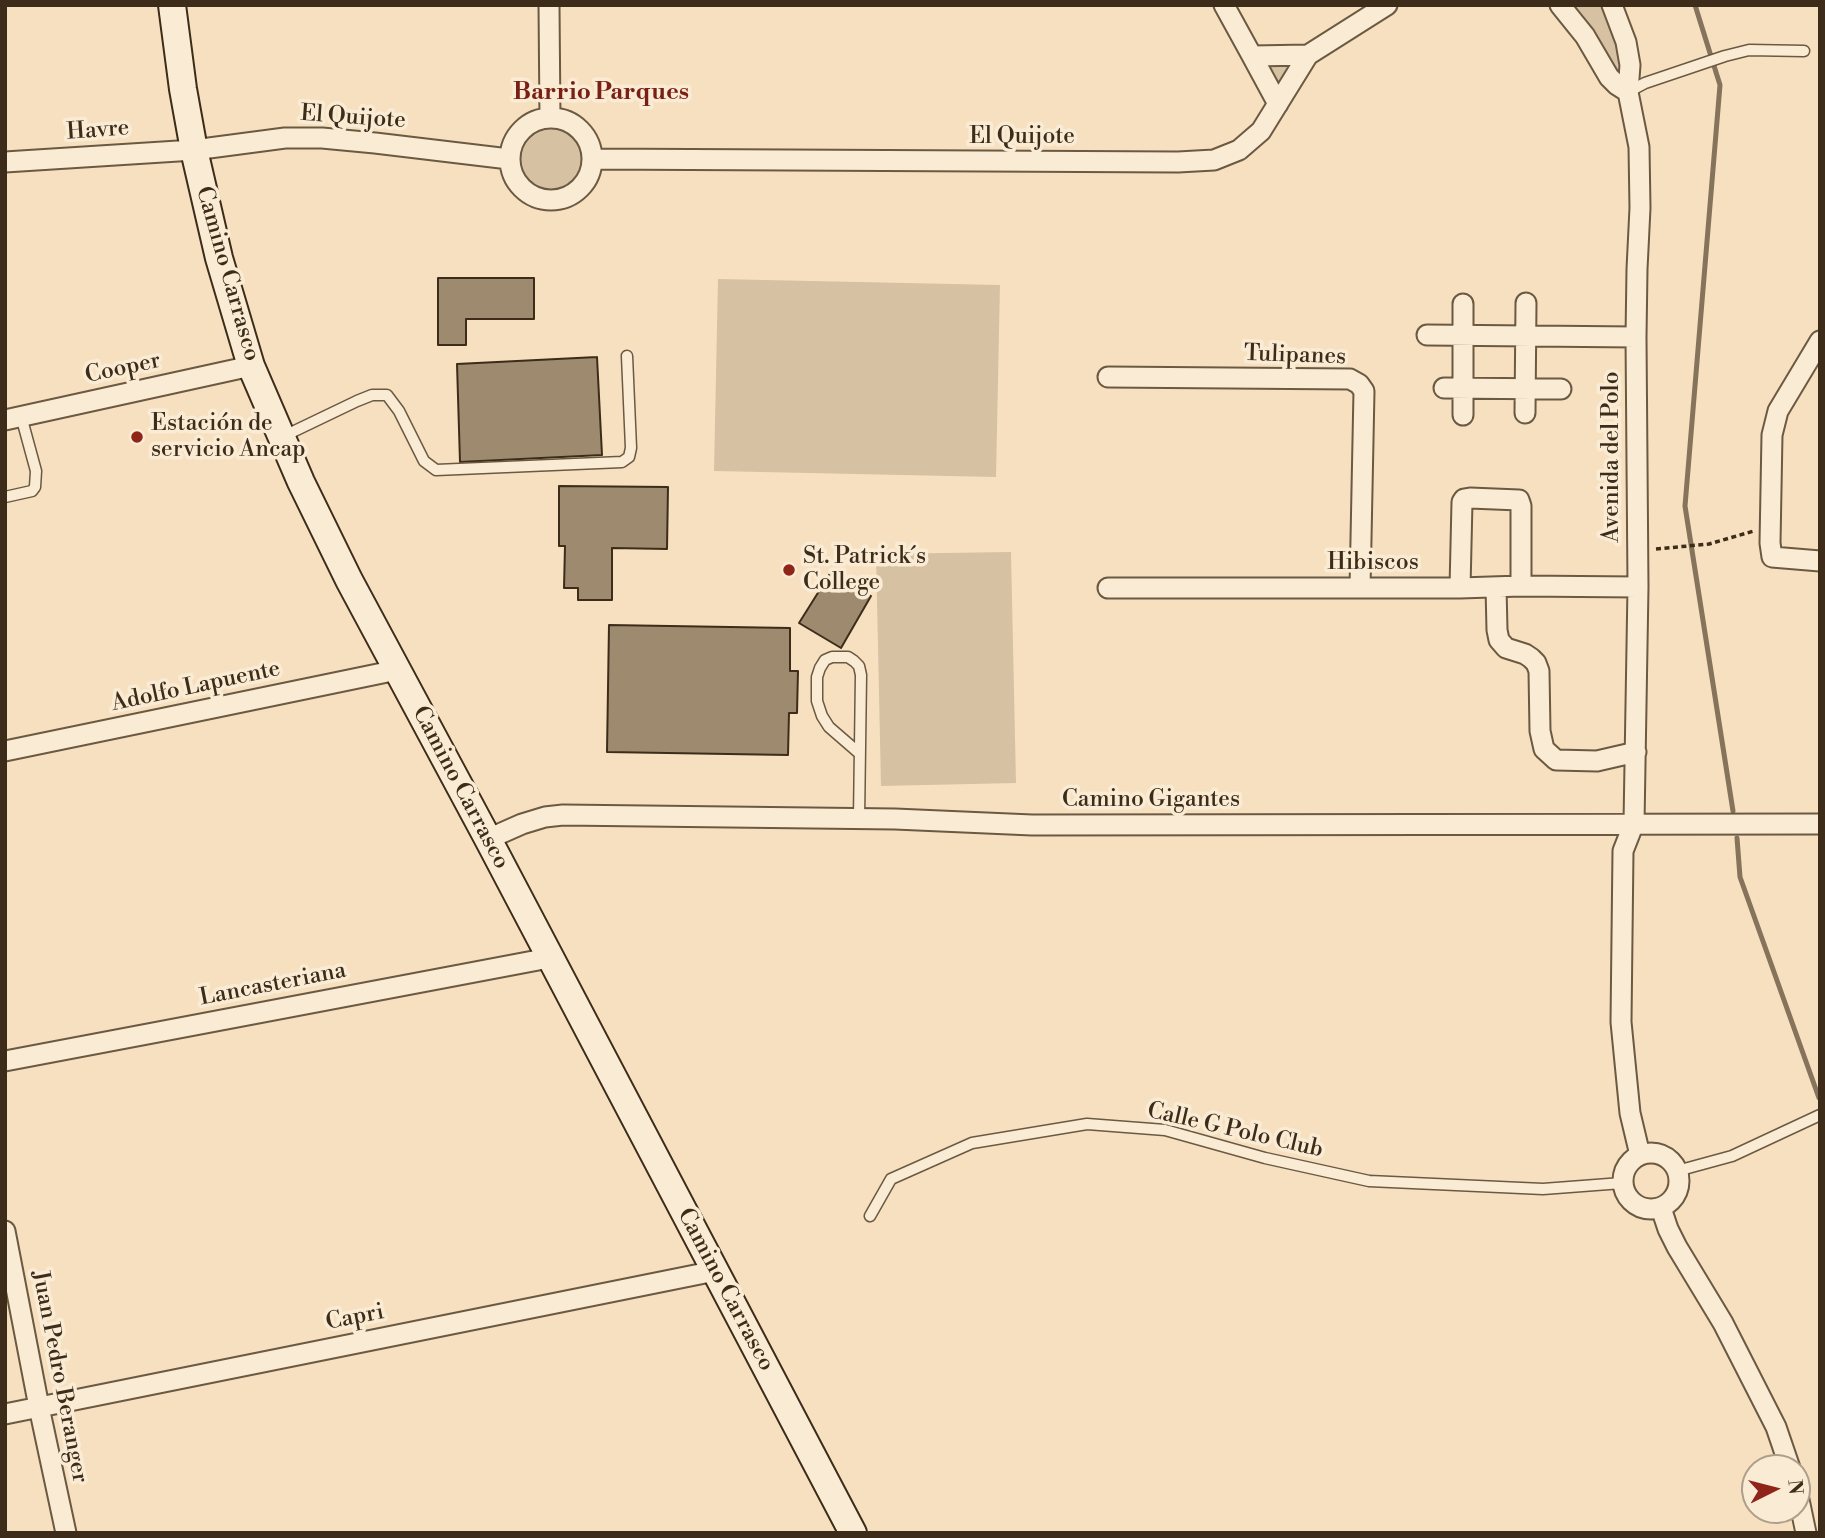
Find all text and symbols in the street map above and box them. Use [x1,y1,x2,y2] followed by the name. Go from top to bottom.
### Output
[513,79,689,107] district label: Barrio Parques
[299,101,407,135] street label: El Quijote
[66,115,130,147] street label: Havre
[969,123,1075,151] street label: El Quijote
[189,183,265,365] street label: Camino Carrasco
[1243,340,1347,372] street label: Tulipanes
[83,348,163,390] street label: Cooper
[1598,371,1626,543] street label: Avenida del Polo
[151,410,305,464] place label: Estación de servicio Ancap
[129,429,145,445] marker: Estación de servicio Ancap
[803,543,926,597] place label: St. Patrick´s College
[1327,549,1419,577] street label: Hibiscos
[781,562,797,578] marker: St. Patrick´s College
[109,656,283,718] street label: Adolfo Lapuente
[405,702,515,874] street label: Camino Carrasco
[1062,786,1240,814] street label: Camino Gigantes
[197,957,349,1013] street label: Lancasteriana
[1144,1097,1326,1165] street label: Calle G Polo Club
[670,1204,780,1376] street label: Camino Carrasco
[25,1269,93,1485] street label: Juan Pedro Beranger
[324,1299,386,1337] street label: Capri
[1741,1454,1811,1524] north arrow
[1782,1478,1808,1496] text: N

